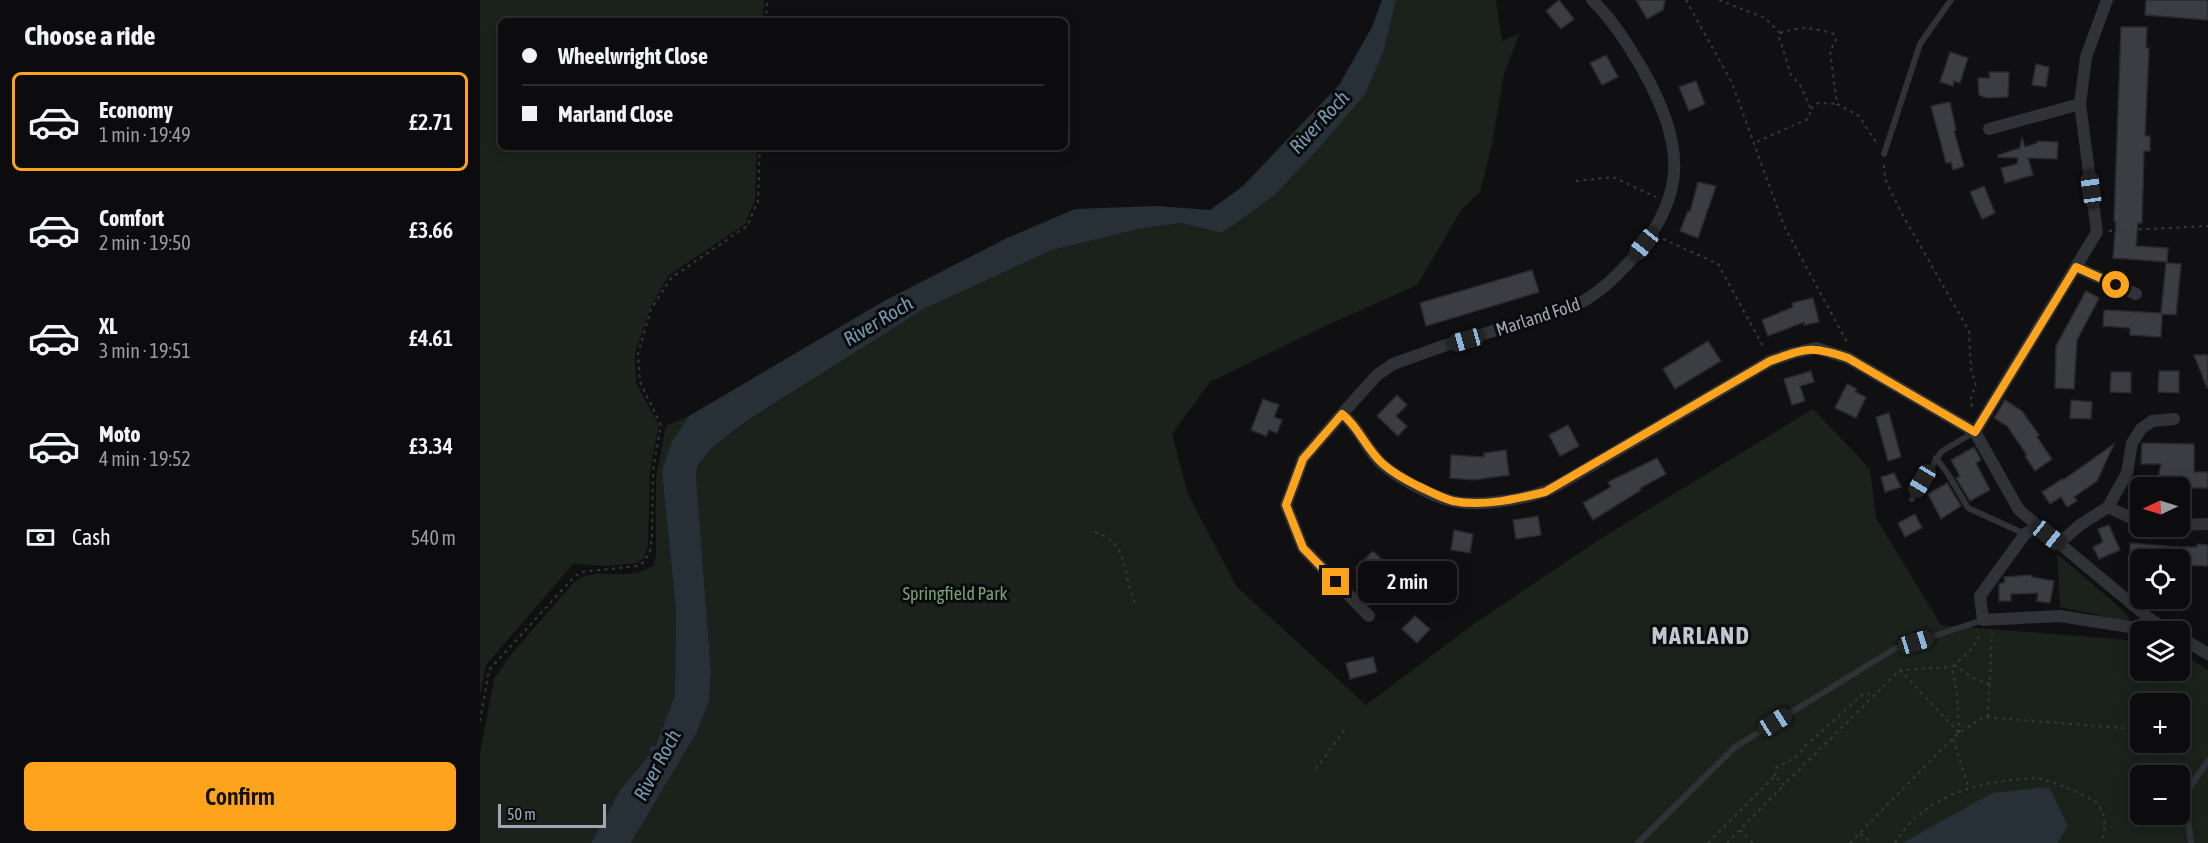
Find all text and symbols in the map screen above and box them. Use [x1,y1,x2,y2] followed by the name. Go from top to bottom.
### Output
[24,20,156,51] text: Choose a ride
[558,43,708,69] text: Wheelwright Close
[1284,85,1353,158] water label: River Roch
[27,95,81,149] icon: car
[99,97,173,123] text: Economy
[558,101,673,127] text: Marland Close
[409,109,453,135] text: £2.71
[99,123,191,146] text: 1 min · 19:49
[2080,170,2102,208] car
[27,203,81,257] icon: car
[99,205,164,231] text: Comfort
[409,217,453,243] text: £3.66
[1626,224,1662,264] car
[99,231,191,254] text: 2 min · 19:50
[2102,271,2129,298] route start
[839,291,917,350] water label: River Roch
[1493,293,1583,340] street label: Marland Fold
[27,311,81,365] icon: car
[99,313,117,339] text: XL
[409,325,453,351] text: £4.61
[1446,326,1486,354] car
[99,339,191,362] text: 3 min · 19:51
[27,419,81,473] icon: car
[99,421,141,447] text: Moto
[409,433,453,459] text: £3.34
[99,447,191,470] text: 4 min · 19:52
[1905,461,1939,501] car
[2130,477,2190,537] north arrow
[2130,477,2190,825] map controls
[2028,517,2068,553] car
[24,521,57,554] icon: cash
[72,524,111,550] text: Cash
[411,526,456,549] text: 540 m
[2130,549,2190,609] button: locate
[1357,561,1456,603] callout: 2 min
[1322,568,1349,595] route end
[1387,570,1428,593] text: 2 min
[903,583,1008,604] park label: Springfield Park
[2130,621,2190,681] button: layers
[1652,622,1751,649] district label: MARLAND
[1896,628,1936,656] car
[2130,693,2190,753] button: +
[1755,705,1795,739] car
[628,725,685,804] water label: River Roch
[24,762,456,831] button: Confirm
[2130,765,2190,825] button: −
[498,801,606,828] scale bar
[507,805,536,823] text: 50 m

